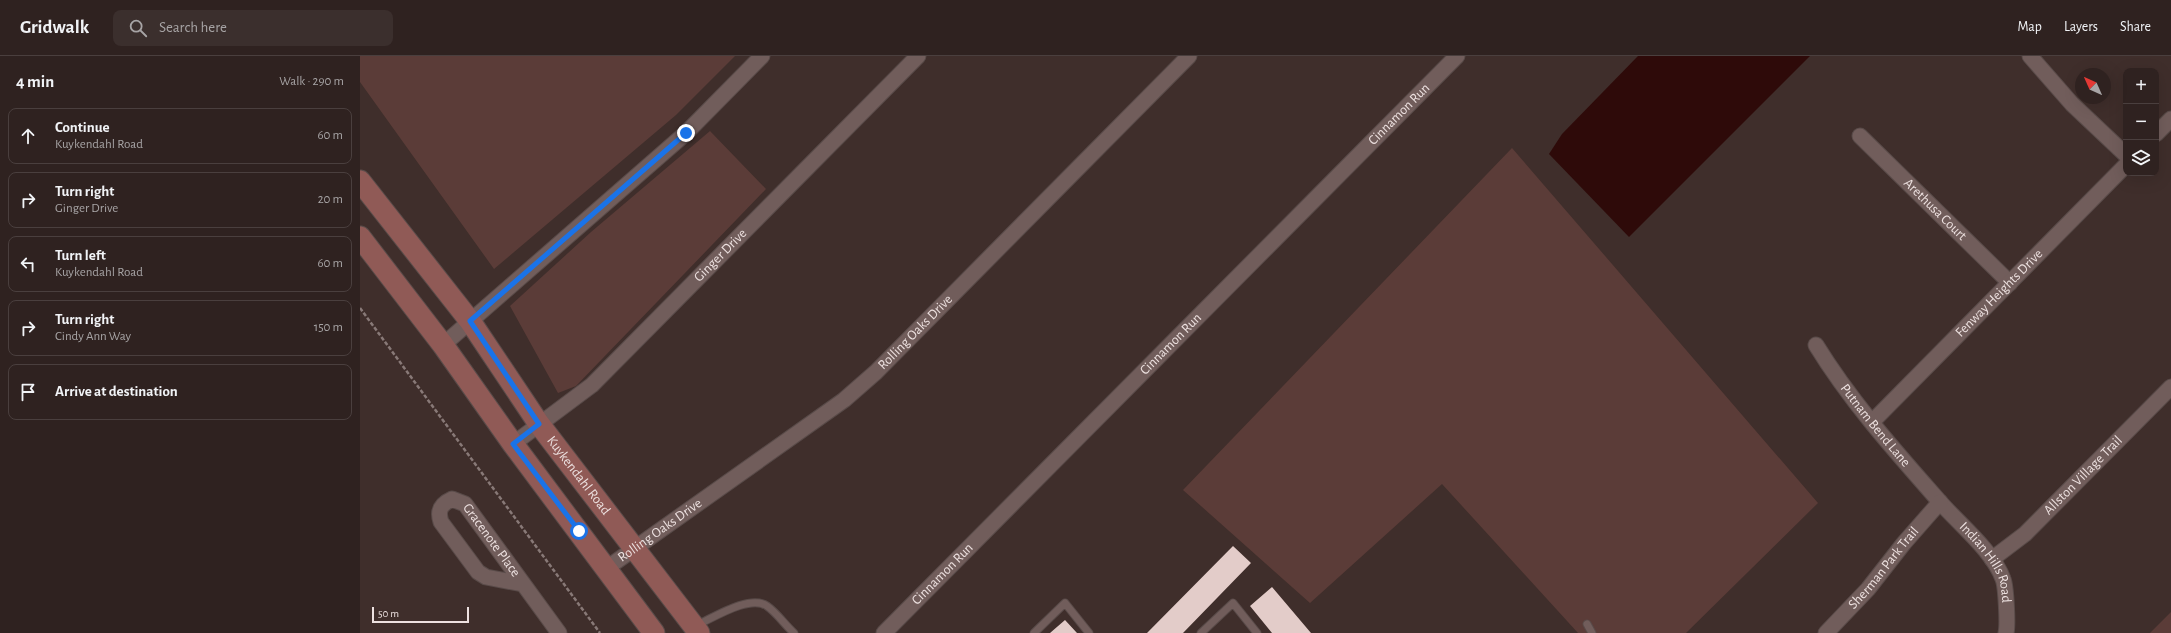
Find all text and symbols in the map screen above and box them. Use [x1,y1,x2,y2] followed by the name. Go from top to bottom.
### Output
[113,10,393,46] search box
[127,17,149,39] icon: search
[20,18,89,37] text: Gridwalk
[159,20,227,35] text: Search here
[2017,20,2042,34] text: Map
[2064,20,2098,34] text: Layers
[2120,20,2151,34] text: Share
[2075,68,2111,104] north arrow
[2123,68,2159,176] map controls
[2123,68,2159,104] button: +
[16,73,54,90] text: 4 min
[279,75,344,88] text: Walk · 290 m
[1366,81,1432,148] street label: Cinnamon Run
[2123,104,2159,140] button: −
[55,120,110,135] text: Continue
[677,124,695,142] route end
[17,125,39,147] icon: ahead
[317,129,343,142] text: 60 m
[55,138,143,151] text: Kuykendahl Road
[2123,140,2159,176] button: layers
[1901,176,1969,243] street label: Arethusa Court
[55,184,114,199] text: Turn right
[17,189,39,211] icon: right
[318,193,343,206] text: 20 m
[55,202,118,215] text: Ginger Drive
[691,226,749,285] street label: Ginger Drive
[1953,247,2045,340] street label: Fenway Heights Drive
[55,248,106,263] text: Turn left
[17,253,39,275] icon: left
[317,257,343,270] text: 60 m
[55,266,143,279] text: Kuykendahl Road
[875,292,955,372] street label: Rolling Oaks Drive
[1137,311,1204,378] street label: Cinnamon Run
[55,312,114,327] text: Turn right
[17,317,39,339] icon: right
[314,321,343,334] text: 150 m
[55,330,131,343] text: Cindy Ann Way
[17,381,39,403] icon: arrive
[1838,381,1913,470] street label: Putnam Bend Lane
[55,384,178,399] text: Arrive at destination
[2041,433,2125,517] street label: Allston Village Trail
[544,434,613,518] street label: Kuykendahl Road
[615,496,705,565] street label: Rolling Oaks Drive
[460,501,523,580] street label: Gracenote Place
[1957,520,2013,603] street label: Indian Hills Road
[570,522,588,540] route start
[1846,524,1922,612] street label: Sherman Park Trail
[909,541,976,608] street label: Cinnamon Run
[372,605,469,624] scale bar
[378,608,399,619] text: 50 m

